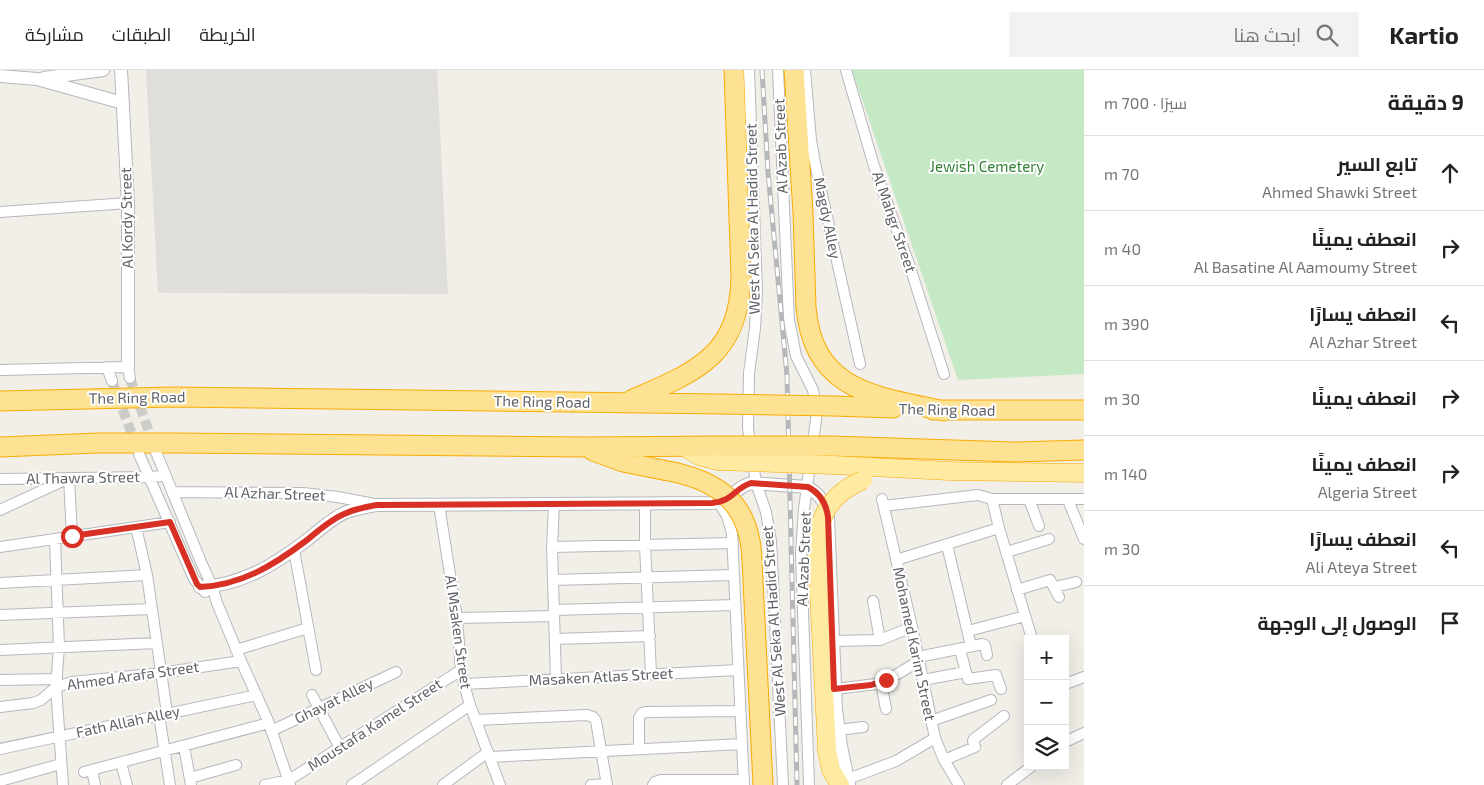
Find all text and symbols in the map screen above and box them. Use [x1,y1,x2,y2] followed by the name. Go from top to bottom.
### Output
[1009,12,1359,57] search box
[1389,20,1459,49] text: Kartio
[1313,21,1341,49] icon: search
[25,23,84,45] text: مشاركة
[112,23,171,45] text: الطبقات
[199,23,256,45] text: الخريطة
[1234,23,1301,46] text: ابحث هنا
[1388,89,1464,114] text: 9 دقيقة
[1104,93,1187,112] text: سيرًا · 700 m
[769,98,791,194] street label: Al Azab Street
[741,123,763,315] street label: West Al Seka Al Hadid Street
[1337,152,1417,175] text: تابع السير
[930,157,1044,175] park label: Jewish Cemetery
[1436,159,1464,187] icon: ahead
[1104,164,1139,183] text: 70 m
[116,167,136,269] street label: Al Kordy Street
[869,169,921,275] street label: Al Mahgr Street
[811,175,845,260] street label: Magdy Alley
[1262,182,1417,201] text: Ahmed Shawki Street
[1312,227,1417,250] text: انعطف يمينًا
[1436,234,1464,262] icon: right
[1104,239,1141,258] text: 40 m
[1194,257,1417,276] text: Al Basatine Al Aamoumy Street
[1309,302,1417,325] text: انعطف يسارًا
[1436,309,1464,337] icon: left
[1104,314,1149,333] text: 390 m
[1309,332,1417,351] text: Al Azhar Street
[1436,384,1464,412] icon: right
[1312,386,1417,409] text: انعطف يمينًا
[88,387,186,407] street label: The Ring Road
[1104,389,1140,408] text: 30 m
[493,391,591,411] street label: The Ring Road
[898,399,996,419] street label: The Ring Road
[1312,452,1417,475] text: انعطف يمينًا
[1436,459,1464,487] icon: right
[1104,464,1147,483] text: 140 m
[26,467,140,487] street label: Al Thawra Street
[224,482,326,504] street label: Al Azhar Street
[1318,482,1417,501] text: Algeria Street
[792,511,814,607] street label: Al Azab Street
[61,525,84,548] route start
[757,525,789,717] street label: West Al Seka Al Hadid Street
[1309,527,1417,550] text: انعطف يسارًا
[1436,534,1464,562] icon: left
[1104,539,1140,558] text: 30 m
[1306,557,1417,576] text: Ali Ateya Street
[890,565,940,723] street label: Mohamed Karim Street
[442,574,476,690] street label: Al Msaken Street
[1436,609,1464,637] icon: arrive
[1257,611,1417,634] text: الوصول إلى الوجهة
[1024,635,1069,770] map controls
[1024,635,1069,680] button: +
[66,657,200,693] street label: Ahmed Arafa Street
[528,663,674,689] street label: Masaken Atlas Street
[875,669,898,692] route end
[291,673,376,727] street label: Ghayat Alley
[304,674,445,774] street label: Moustafa Kamel Street
[1024,680,1069,725] button: −
[74,701,181,741] street label: Fath Allah Alley
[1024,725,1069,770] button: layers

